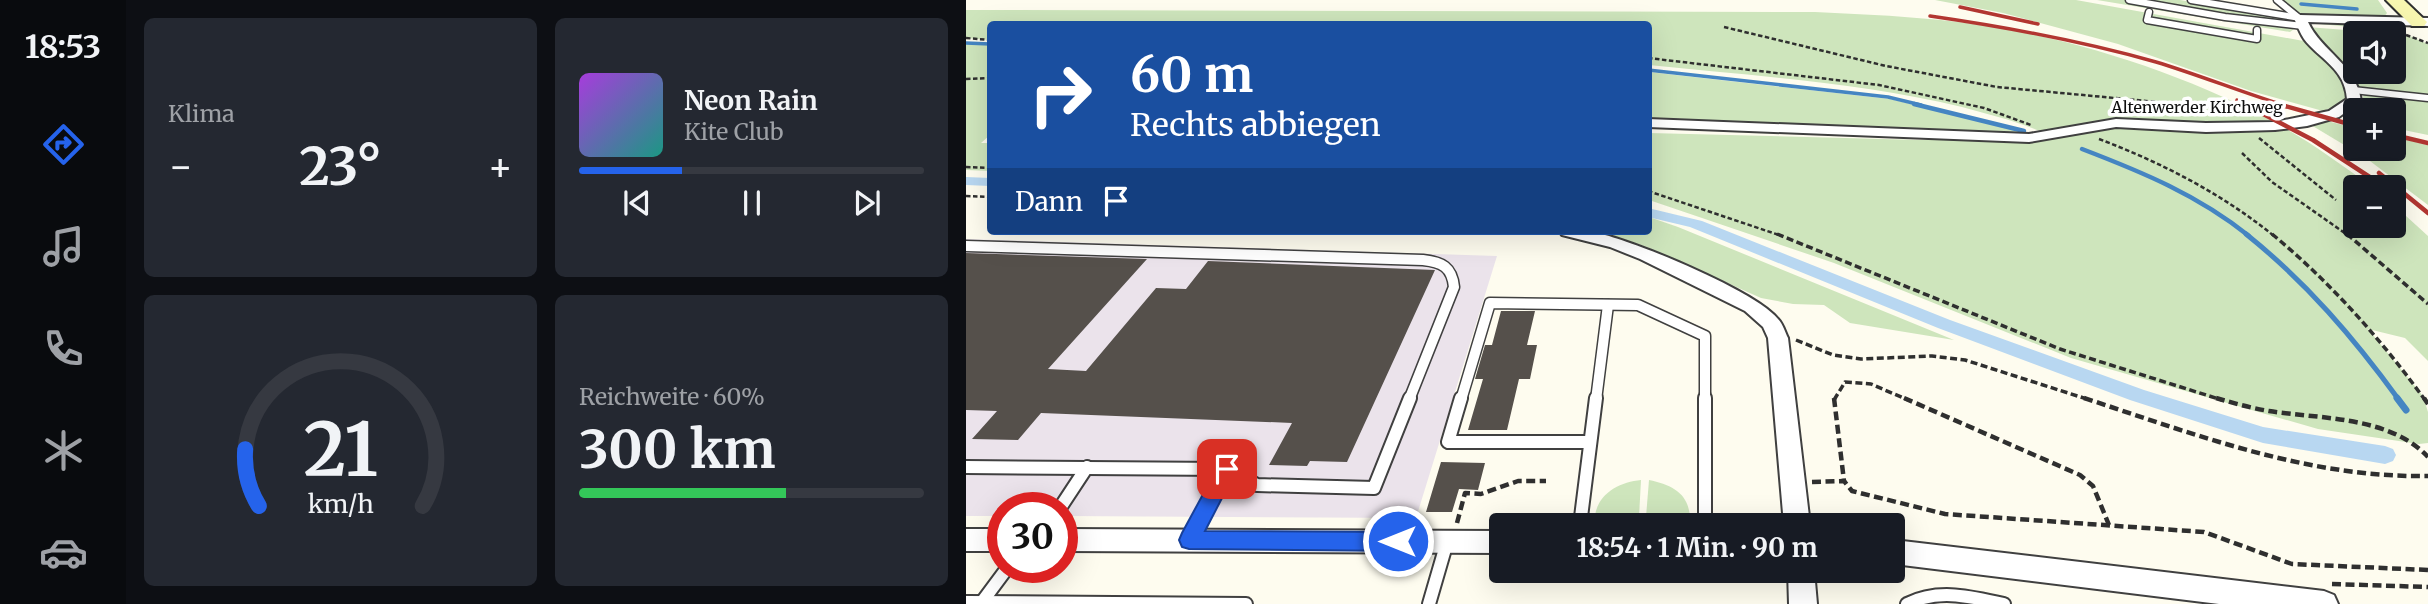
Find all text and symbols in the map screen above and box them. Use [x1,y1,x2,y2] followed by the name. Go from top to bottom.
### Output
[2343,21,2406,238] map controls
[2343,21,2406,84] button: sound
[25,27,101,67] text: 18:53
[1130,44,1253,105] text: 60 m
[1015,49,1106,140] icon: right
[684,84,818,117] text: Neon Rain
[2110,97,2283,117] street label: Altenwerder Kirchweg
[2343,98,2406,161] button: +
[168,99,235,128] text: Klima
[1130,105,1381,145] text: Rechts abbiegen
[684,117,783,146] text: Kite Club
[39,120,88,169] icon: directions
[299,134,382,199] text: 23°
[168,143,193,190] text: −
[488,143,513,190] text: +
[2343,175,2406,238] button: −
[1097,182,1135,220] icon: arrive
[618,184,656,222] icon: previous
[733,184,771,222] icon: pause
[848,184,886,222] icon: next
[1015,185,1083,218] text: Dann
[39,222,88,271] icon: music
[39,324,88,373] icon: phone
[579,382,765,411] text: Reichweite · 60%
[303,405,378,497] text: 21
[579,417,776,482] text: 300 km
[39,426,88,475] icon: climate
[1197,439,1257,499] pin
[1208,450,1246,488] icon: arrive
[307,488,374,520] text: km/h
[987,492,1078,583] speed limit sign: 30
[1361,504,1435,578] position arrow
[39,528,88,577] icon: car
[1576,531,1818,564] text: 18:54 · 1 Min. · 90 m

